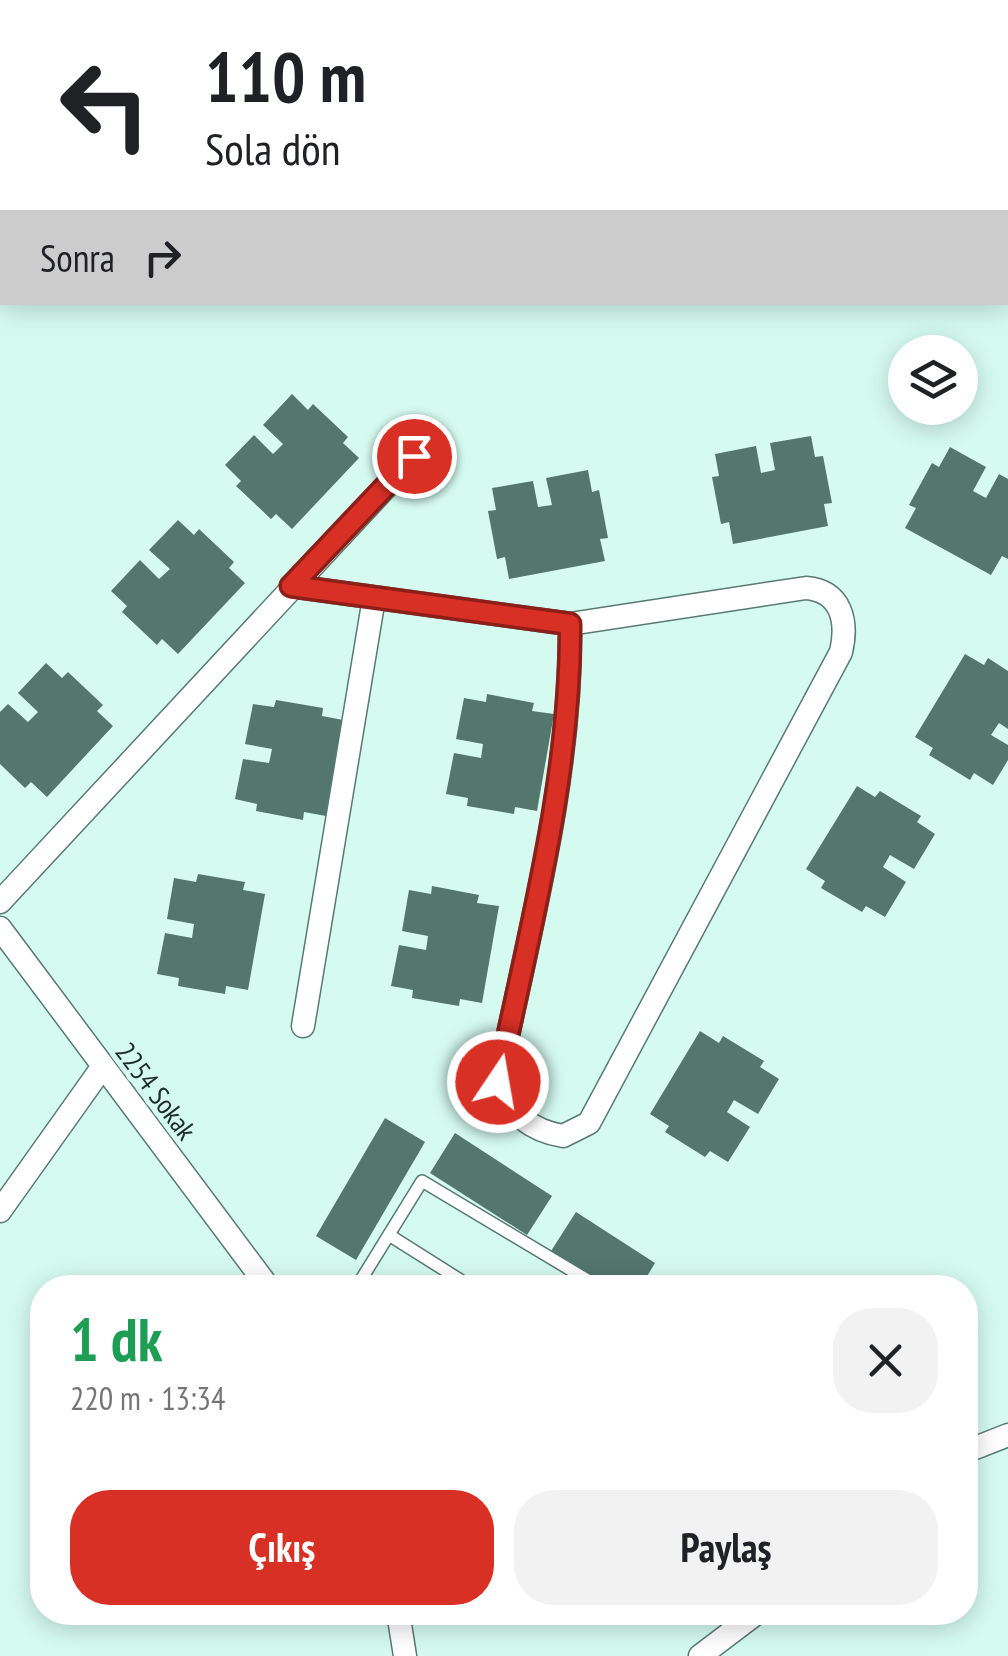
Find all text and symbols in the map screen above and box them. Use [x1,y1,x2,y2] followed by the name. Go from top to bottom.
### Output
[205,31,366,121] text: 110 m
[40,40,170,170] icon: left
[205,119,340,177] text: Sola dön
[135,230,190,285] icon: right
[40,233,115,282] text: Sonra
[888,335,978,425] map controls
[888,335,978,425] button: layers
[372,414,457,499] pin
[387,429,442,484] icon: arrive
[446,1030,550,1134] position arrow
[108,1034,205,1147] street label: 2254 Sokak
[70,1300,162,1378] text: 1 dk
[833,1308,938,1413] button: close
[70,1377,225,1419] text: 220 m · 13:34
[70,1490,494,1605] button: Çıkış
[514,1490,938,1605] button: Paylaş

